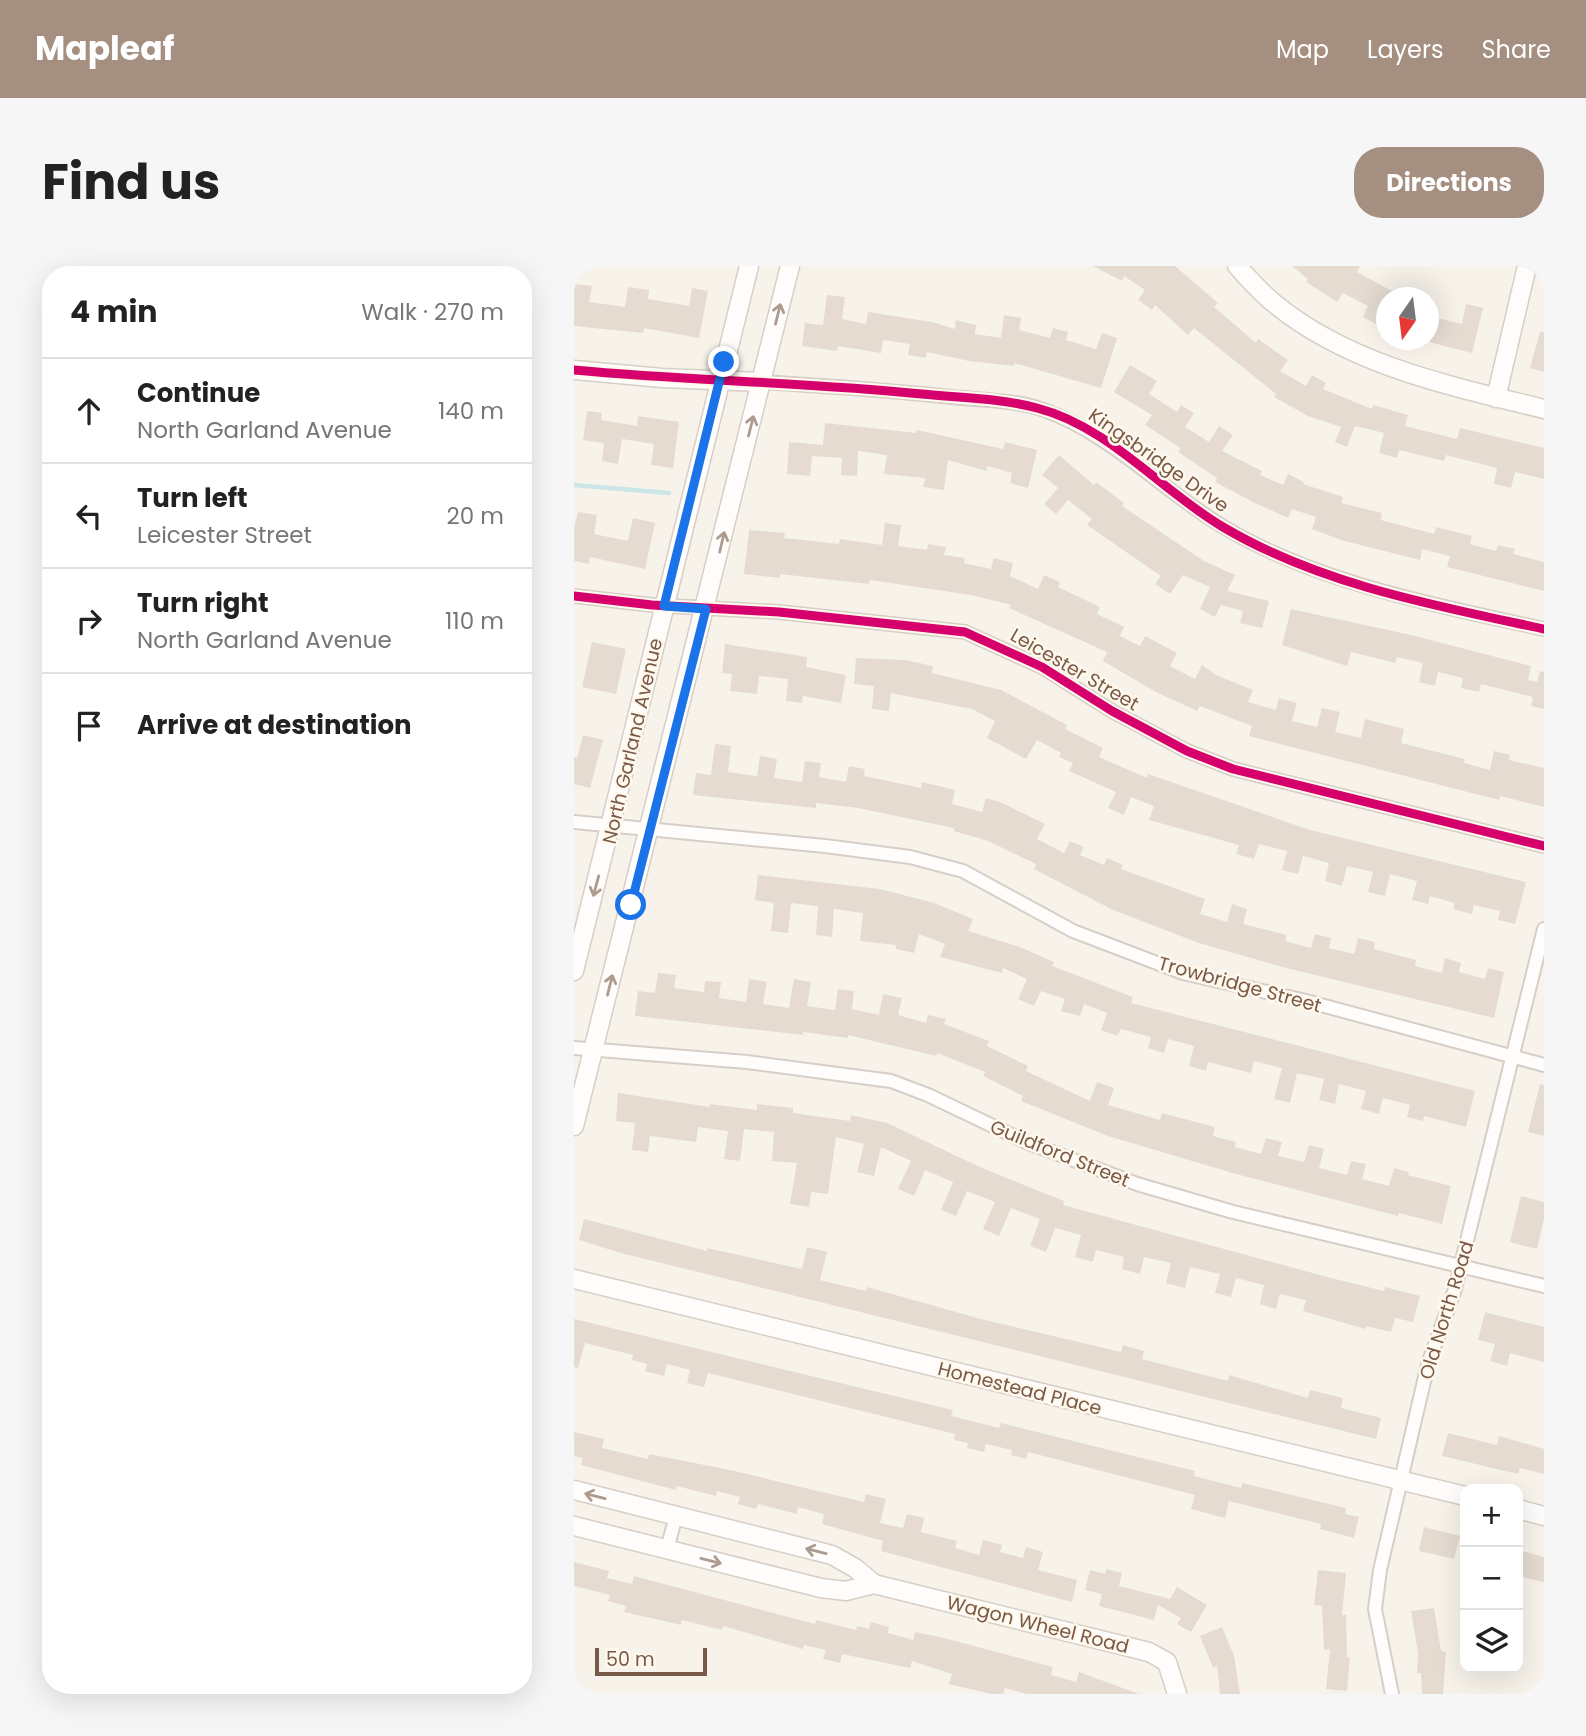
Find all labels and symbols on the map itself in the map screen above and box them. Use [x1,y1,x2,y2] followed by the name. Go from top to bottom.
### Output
[1376,287,1439,350] north arrow
[772,303,785,326] one-way arrow
[708,346,739,377] route end
[1083,402,1234,519] street label: Kingsbridge Drive
[745,415,758,437] one-way arrow
[716,531,729,554] one-way arrow
[1005,622,1144,717] street label: Leicester Street
[596,636,669,847] street label: North Garland Avenue
[589,875,602,897] one-way arrow
[615,889,646,920] route start
[1155,950,1325,1019] street label: Trowbridge Street
[604,975,617,997] one-way arrow
[986,1113,1134,1194] street label: Guildford Street
[1413,1237,1480,1383] street label: Old North Road
[935,1355,1105,1422] street label: Homestead Place
[584,1489,607,1502] one-way arrow
[805,1544,828,1557] one-way arrow
[700,1555,722,1568] one-way arrow
[944,1589,1132,1660] street label: Wagon Wheel Road
[595,1645,707,1677] scale bar

